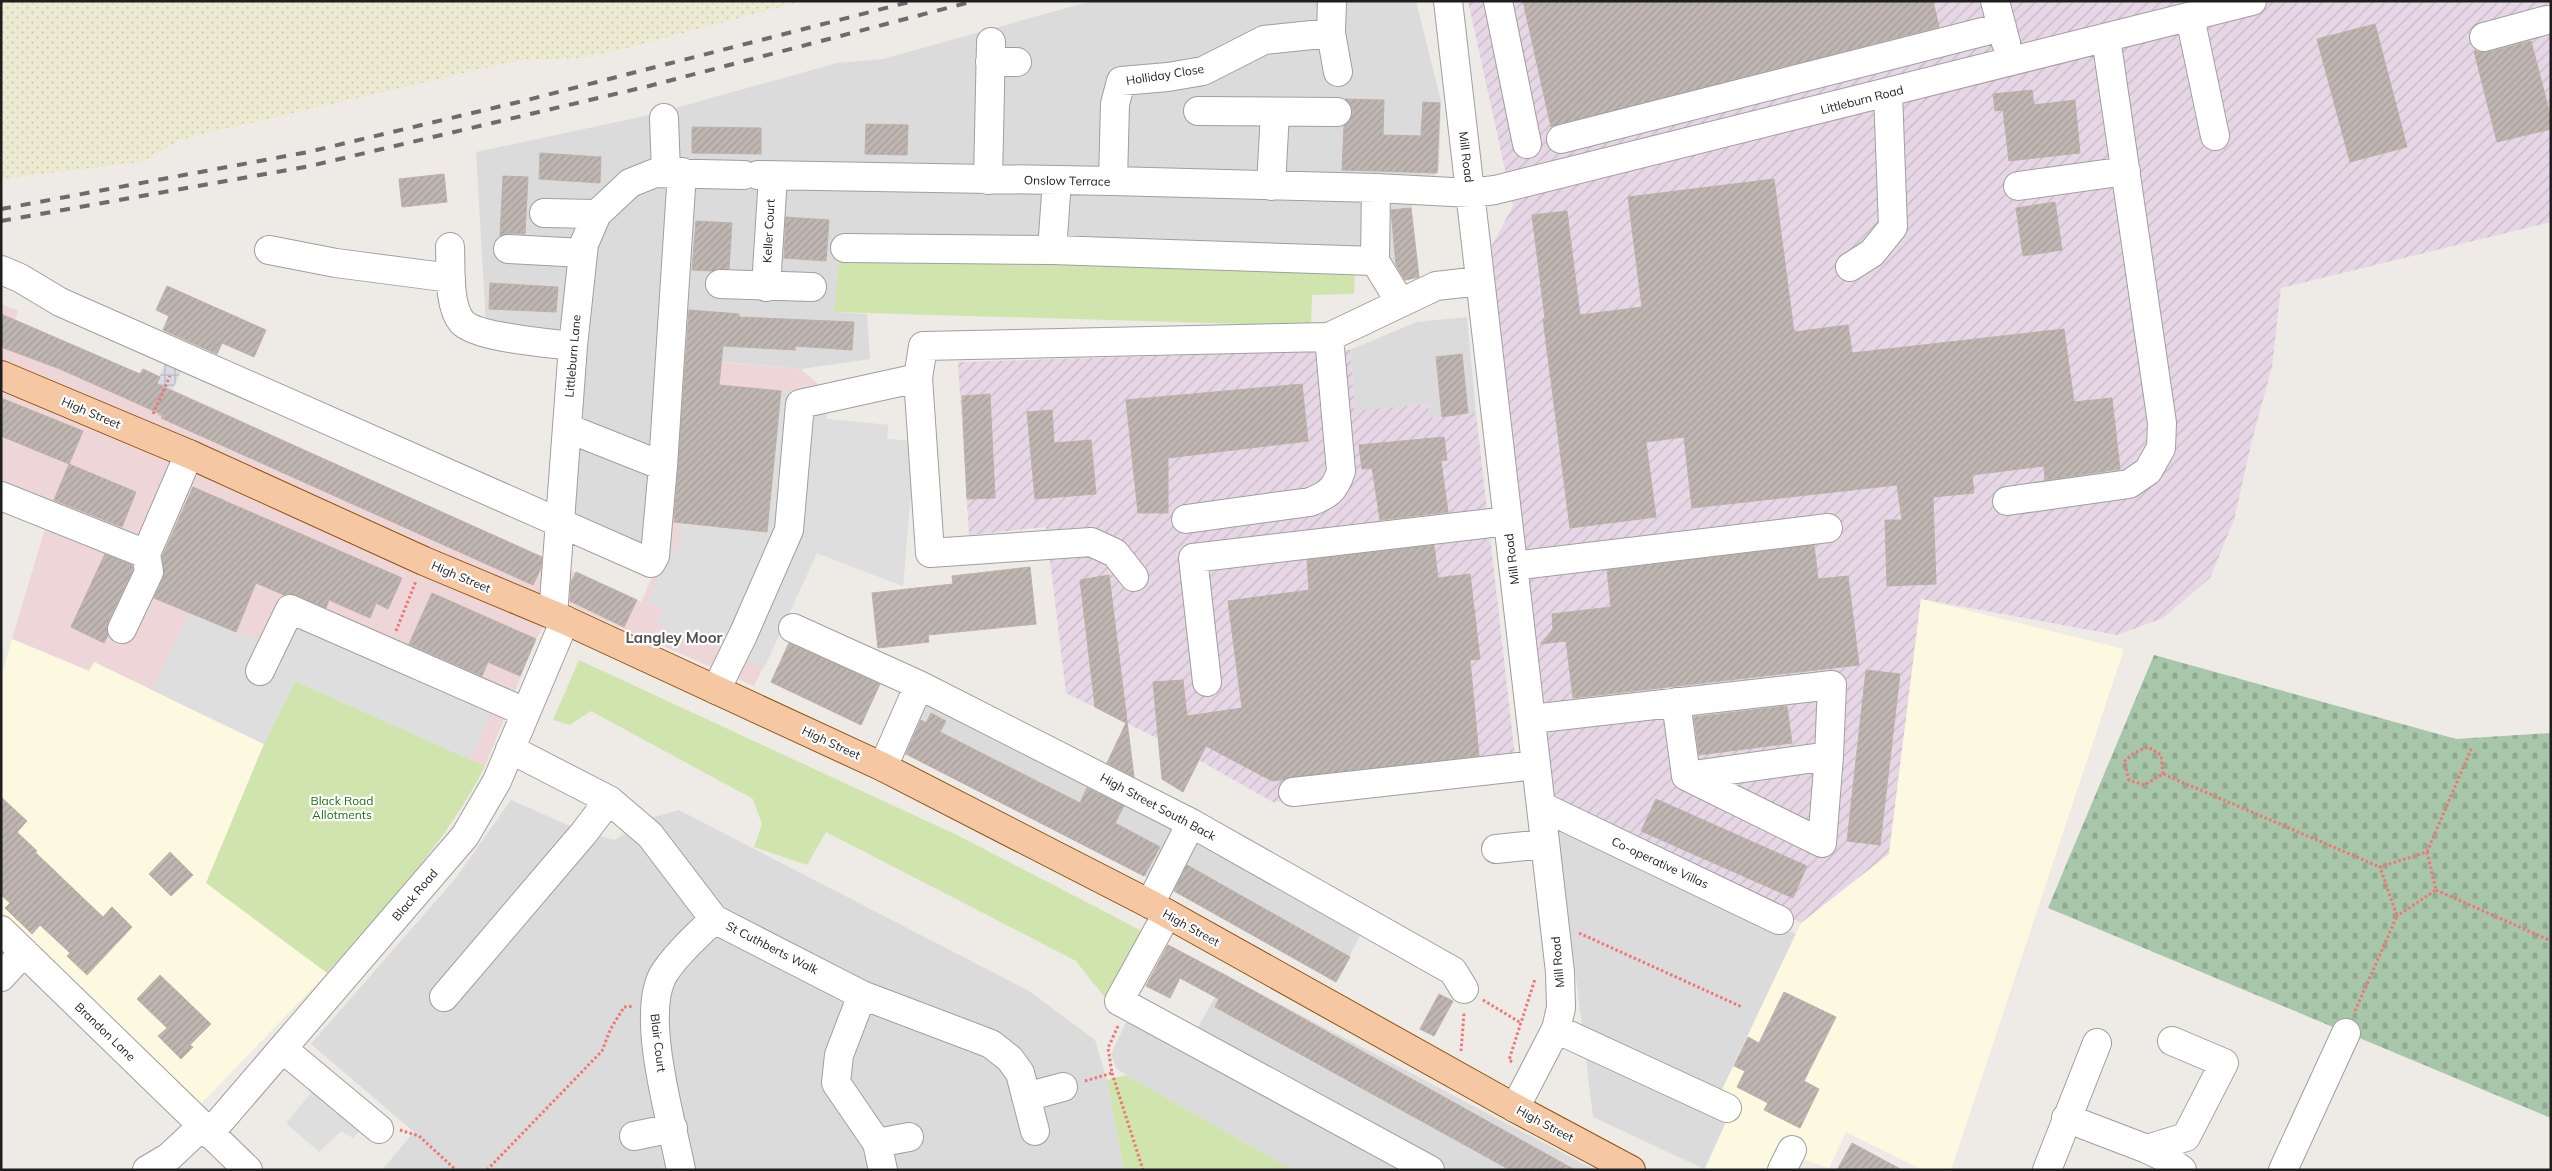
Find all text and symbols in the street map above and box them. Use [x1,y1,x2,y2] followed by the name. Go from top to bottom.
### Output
[1125,61,1205,88] street label: Holliday Close
[1819,82,1905,117] street label: Littleburn Road
[1456,131,1477,183] street label: Mill Road
[1024,172,1110,189] street label: Onslow Terrace
[759,199,778,263] street label: Keller Court
[561,314,584,398] street label: Littleburn Lane
[59,393,123,432] street label: High Street
[1501,533,1522,585] street label: Mill Road
[429,557,493,596] street label: High Street
[625,628,723,647] district label: Langley Moor
[800,723,863,763] street label: High Street
[1098,770,1219,844] street label: High Street South Back
[311,793,373,822] park label: Black Road Allotments
[1609,833,1711,892] street label: Co-operative Villas
[389,866,441,924] street label: Black Road
[1160,906,1222,949] street label: High Street
[724,918,822,978] street label: St Cuthberts Walk
[1548,936,1567,988] street label: Mill Road
[72,999,139,1064] street label: Brandon Lane
[647,1013,670,1073] street label: Blair Court
[1514,1102,1576,1145] street label: High Street

